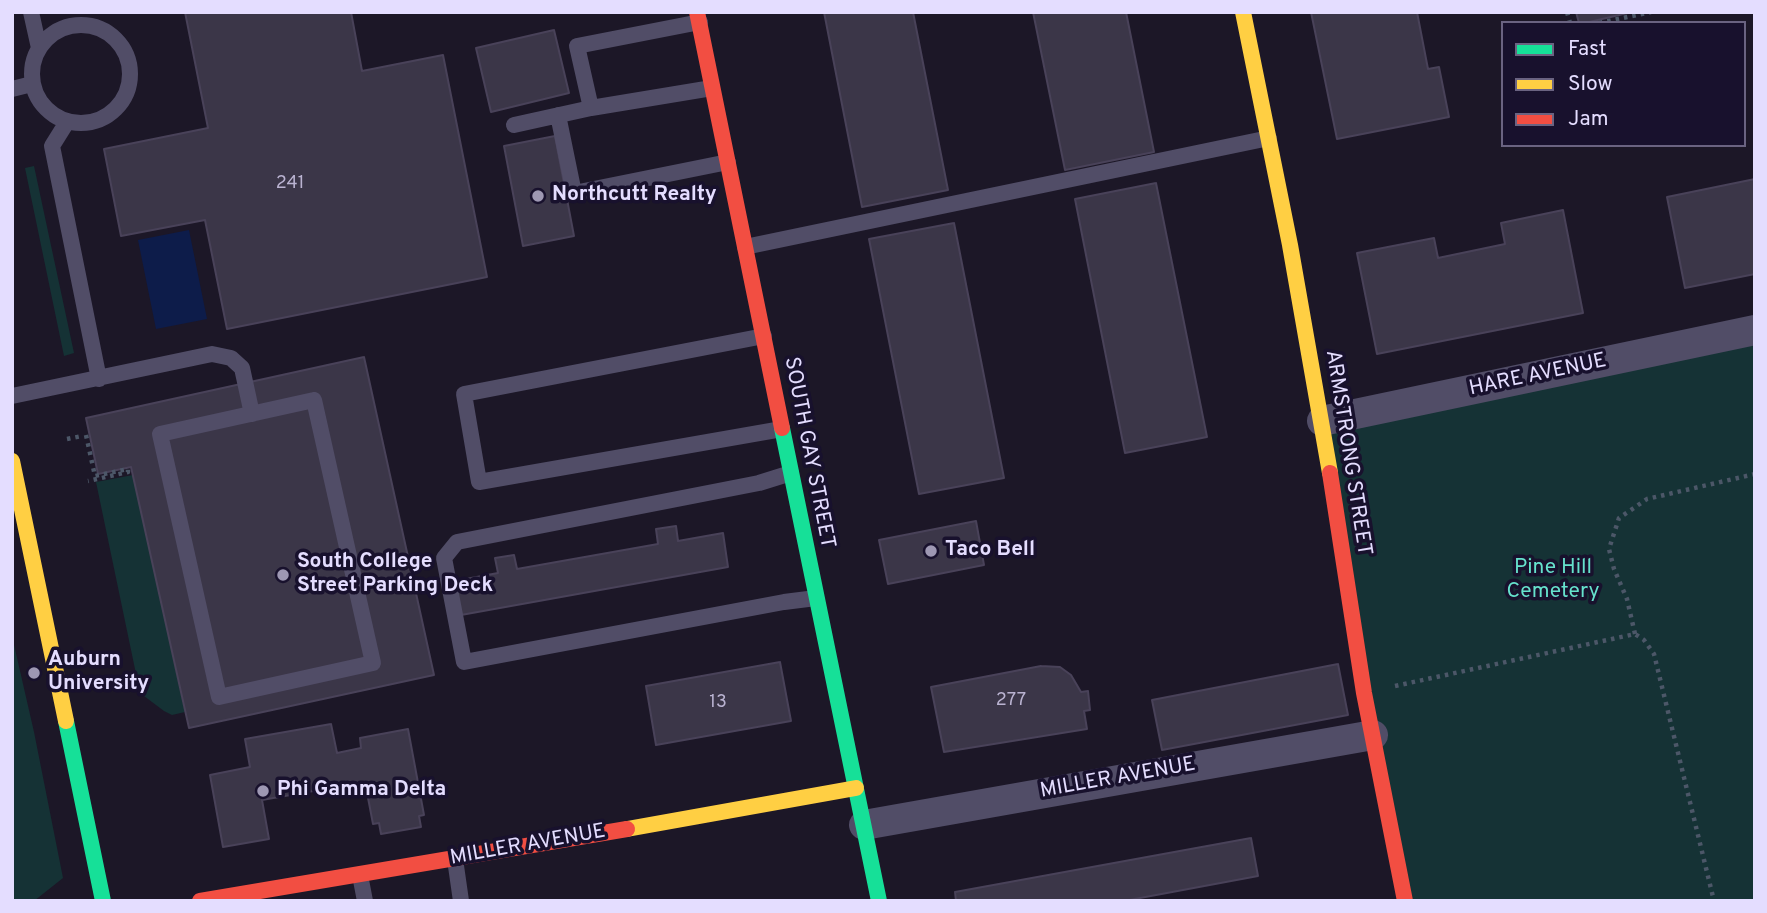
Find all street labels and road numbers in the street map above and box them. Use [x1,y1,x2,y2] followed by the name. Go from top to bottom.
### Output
[1318,348,1376,558] street label: ARMSTRONG STREET
[1467,349,1609,403] street label: HARE AVENUE
[777,355,839,551] street label: SOUTH GAY STREET
[1038,753,1198,805] street label: MILLER AVENUE
[448,820,608,872] street label: MILLER AVENUE

